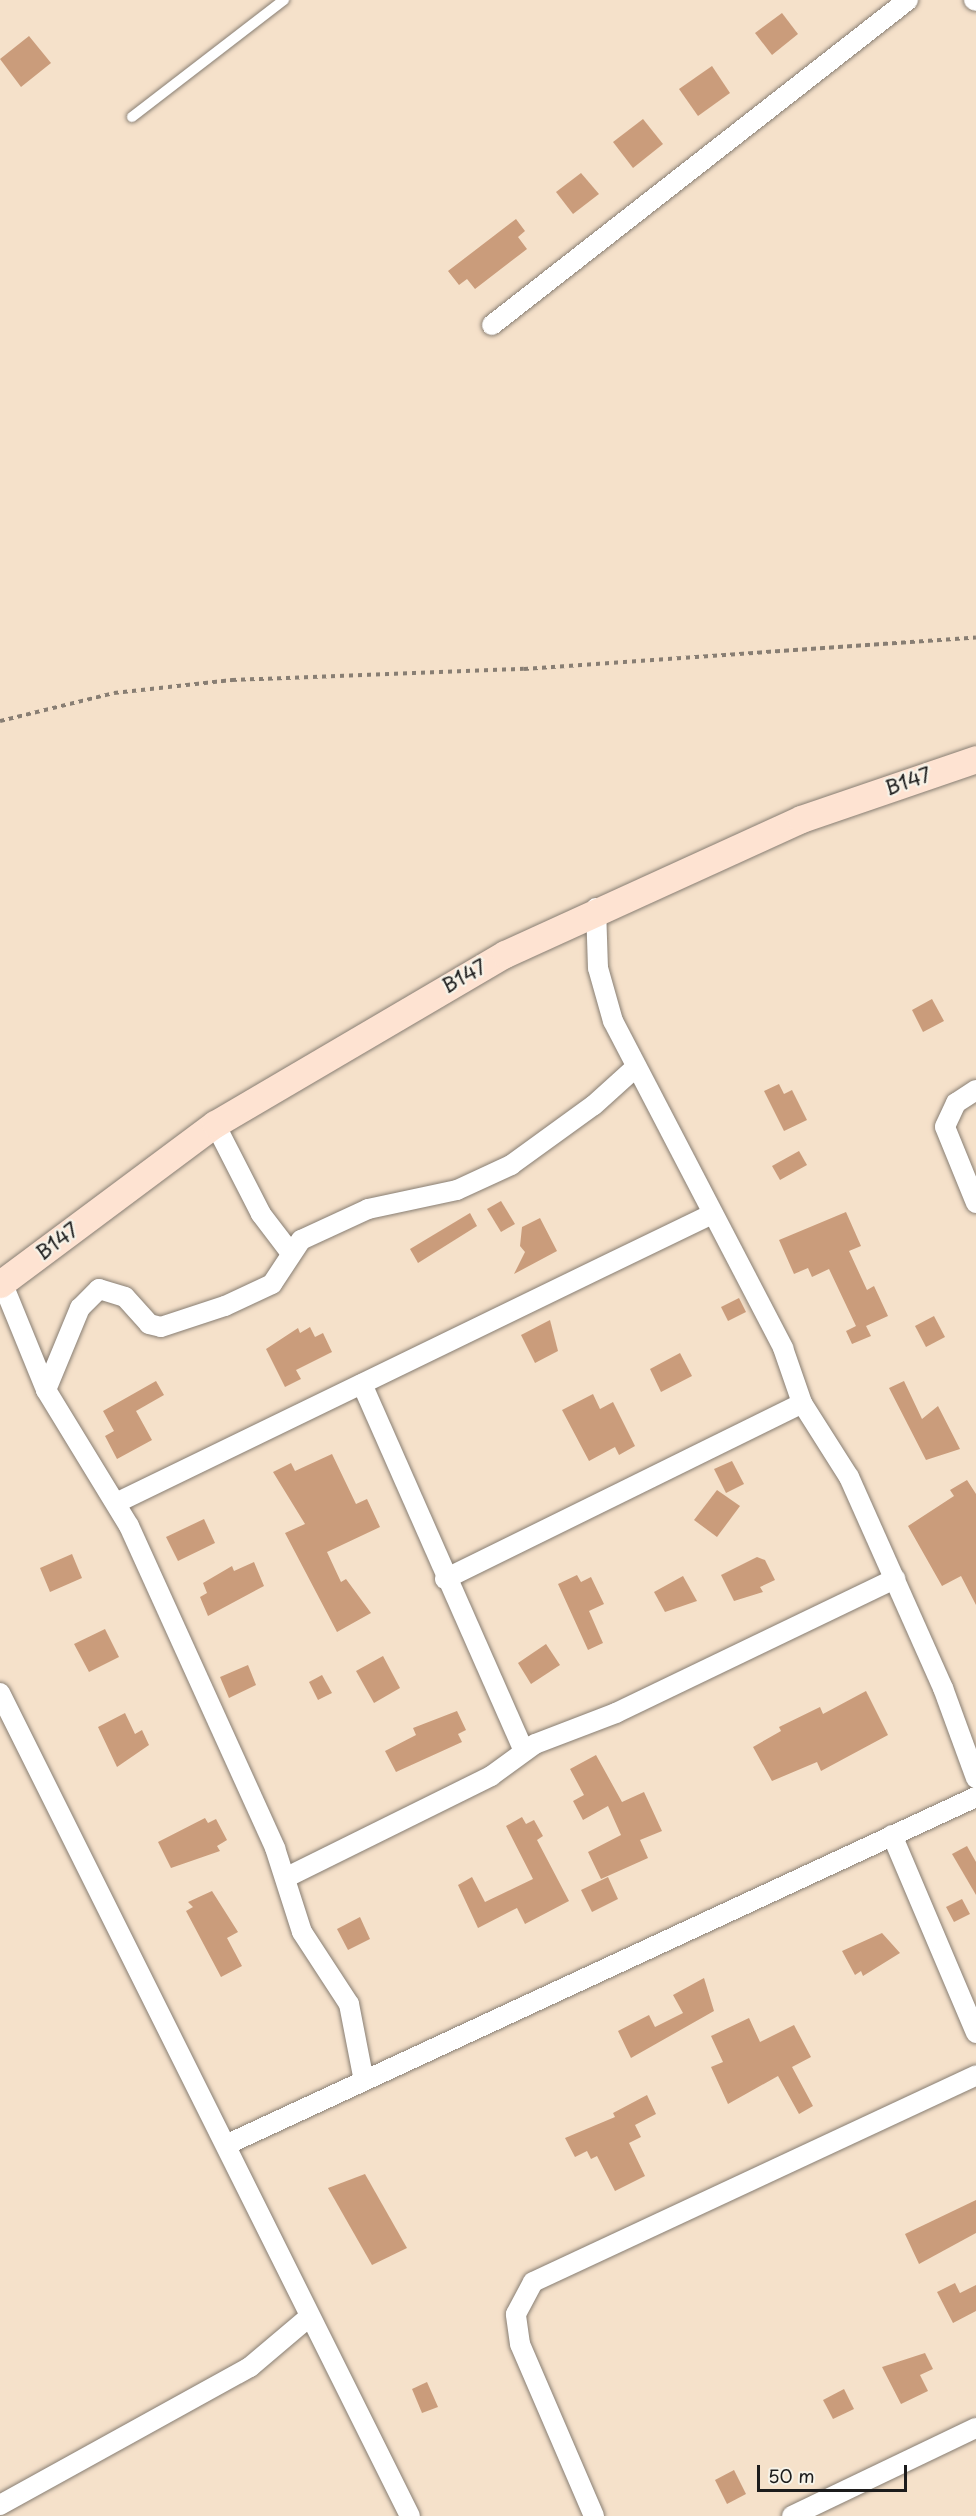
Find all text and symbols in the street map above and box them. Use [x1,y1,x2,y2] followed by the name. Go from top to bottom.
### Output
[882,762,934,800] street label: B147
[438,954,490,998] street label: B147
[31,1217,83,1265] street label: B147
[760,2453,910,2491] scale bar
[768,2462,815,2489] text: 50 m

